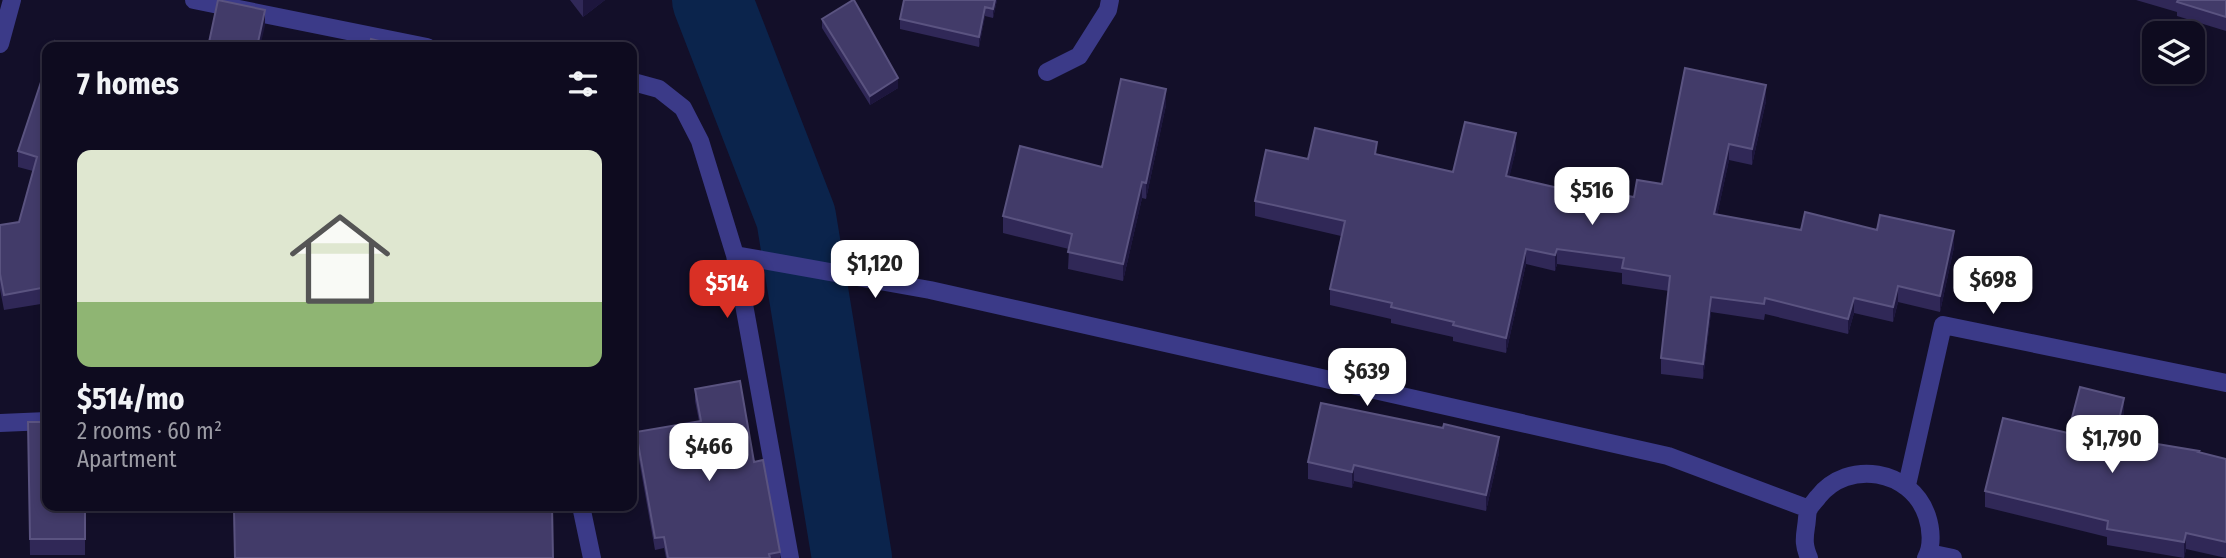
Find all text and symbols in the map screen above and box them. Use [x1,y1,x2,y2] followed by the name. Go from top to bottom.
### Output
[2142,21,2205,84] map controls
[2142,21,2205,84] button: layers
[564,65,602,103] icon: filters
[77,66,179,102] text: 7 homes
[1551,168,1633,227] pin: $516
[1570,176,1614,204] text: $516
[277,196,403,322] icon: home
[818,240,932,300] pin: $1,120
[847,249,903,277] text: $1,120
[1952,256,2034,316] pin: $698
[686,260,768,320] pin: $514
[1969,265,2017,293] text: $698
[705,269,749,297] text: $514
[1326,348,1408,408] pin: $639
[1344,357,1390,385] text: $639
[77,381,185,417] text: $514/mo
[2055,416,2169,475] pin: $1,790
[77,417,222,445] text: 2 rooms · 60 m²
[668,424,750,483] pin: $466
[2082,424,2142,452] text: $1,790
[685,432,733,460] text: $466
[77,445,177,473] text: Apartment

